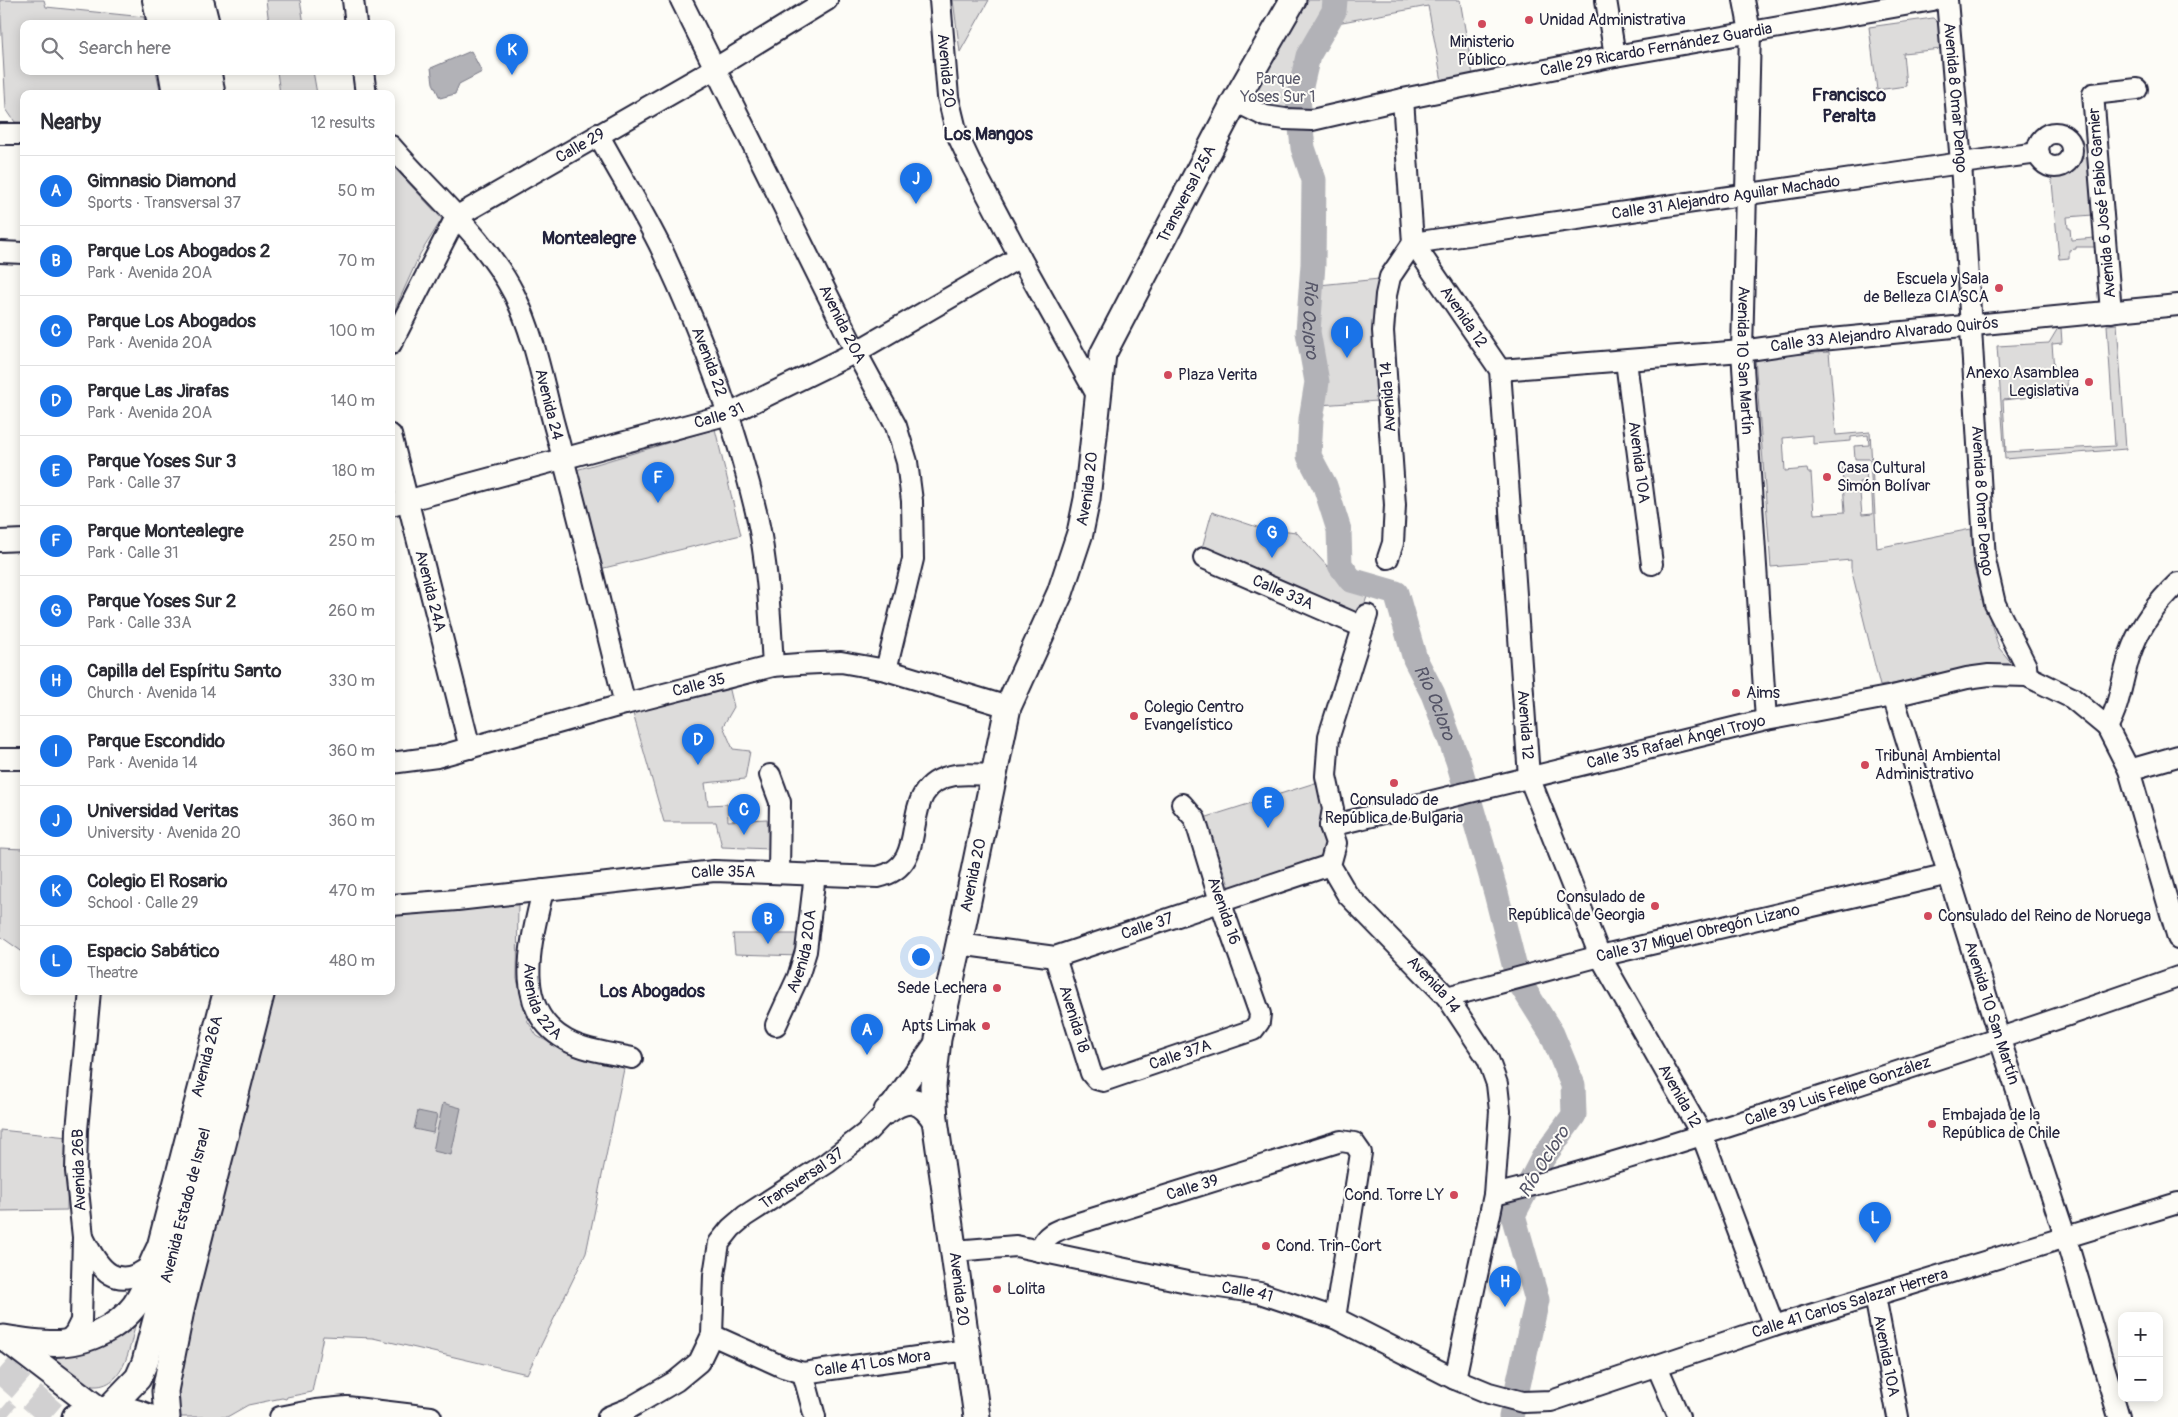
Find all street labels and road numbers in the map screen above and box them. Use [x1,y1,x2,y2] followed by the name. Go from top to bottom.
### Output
[1538,19,1774,81] street label: Calle 29 Ricardo Fernández Guardia
[1939,22,1972,174] street label: Avenida 8 Omar Dengo
[933,33,960,110] street label: Avenida 20
[2084,107,2120,299] street label: Avenida 6 José Fabio Garnier
[552,124,609,168] street label: Calle 29
[1153,142,1220,247] street label: Transversal 25A
[1610,171,1842,224] street label: Calle 31 Alejandro Aguilar Machado
[814,282,870,367] street label: Avenida 20A
[1436,282,1492,352] street label: Avenida 12
[1732,286,1757,435] street label: Avenida 10 San Martín
[1769,313,1999,357] street label: Calle 33 Alejandro Alvarado Quirós
[687,324,731,399] street label: Avenida 22
[1376,361,1400,433] street label: Avenida 14
[530,367,568,442] street label: Avenida 24
[692,398,748,433] street label: Calle 31
[1624,420,1654,504] street label: Avenida 10A
[1967,425,1998,578] street label: Avenida 8 Omar Dengo
[1072,451,1102,528] street label: Avenida 20
[410,548,450,634] street label: Avenida 24A
[1249,570,1317,614] street label: Calle 33A
[670,669,728,701] street label: Calle 35
[1513,689,1538,761] street label: Avenida 12
[1584,710,1768,773] street label: Calle 35 Rafael Ángel Troyo
[956,836,991,914] street label: Avenida 20
[690,861,756,884] street label: Calle 35A
[1203,874,1245,948] street label: Avenida 16
[1594,899,1802,967] street label: Calle 37 Miguel Obregón Lizano
[1118,908,1176,944] street label: Calle 37
[782,909,821,996] street label: Avenida 20A
[1960,939,2024,1087] street label: Avenida 10 San Martín
[1403,952,1465,1017] street label: Avenida 14
[519,963,566,1044] street label: Avenida 22A
[1054,983,1094,1055] street label: Avenida 18
[187,1013,227,1099] street label: Avenida 26A
[1147,1035,1214,1075] street label: Calle 37A
[1742,1052,1933,1130] street label: Calle 39 Luis Felipe González
[1654,1061,1706,1131] street label: Avenida 12
[156,1125,215,1285] street label: Avenida Estado de Israel
[68,1129,90,1211] street label: Avenida 26B
[756,1143,849,1214] street label: Transversal 37
[1164,1170,1221,1205] street label: Calle 39
[945,1251,973,1327] street label: Avenida 20
[1749,1264,1950,1343] street label: Calle 41 Carlos Salazar Herrera
[1220,1277,1276,1307] street label: Calle 41
[1869,1314,1904,1398] street label: Avenida 10A
[813,1345,932,1381] street label: Calle 41 Los Mora

